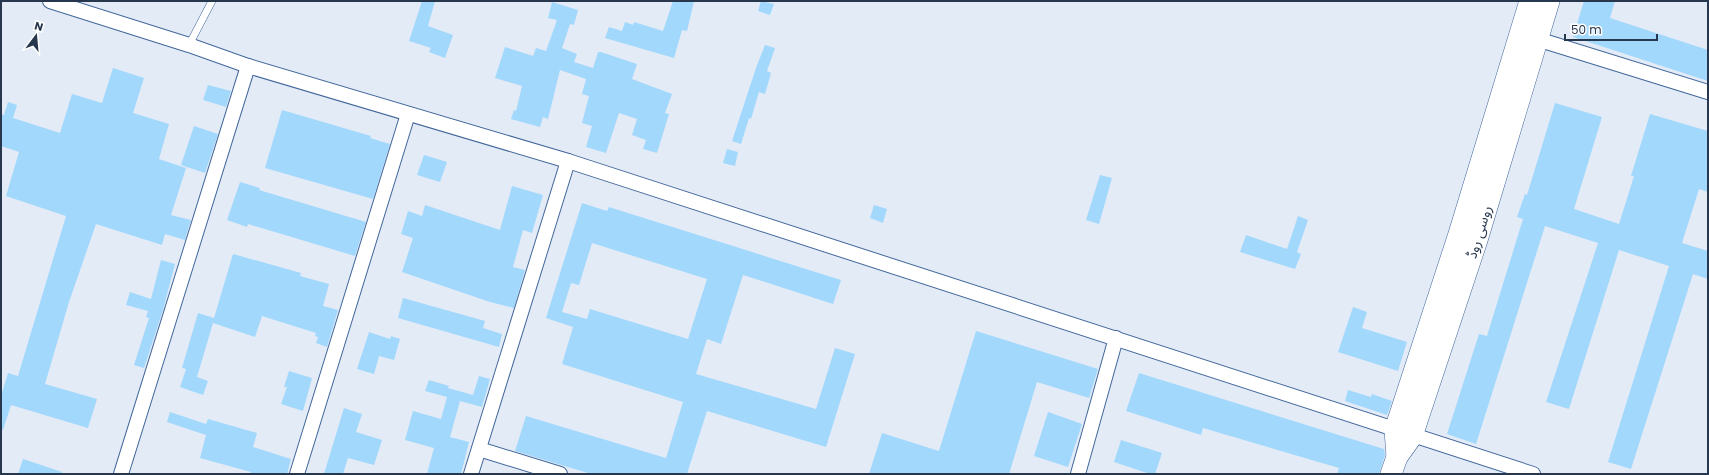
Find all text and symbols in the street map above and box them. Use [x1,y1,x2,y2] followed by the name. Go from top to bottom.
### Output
[16,16,56,56] north arrow
[1565,16,1657,42] scale bar
[33,18,45,35] text: N
[1571,21,1602,38] text: 50 m
[1461,203,1497,261] street label: روسی روڈ

